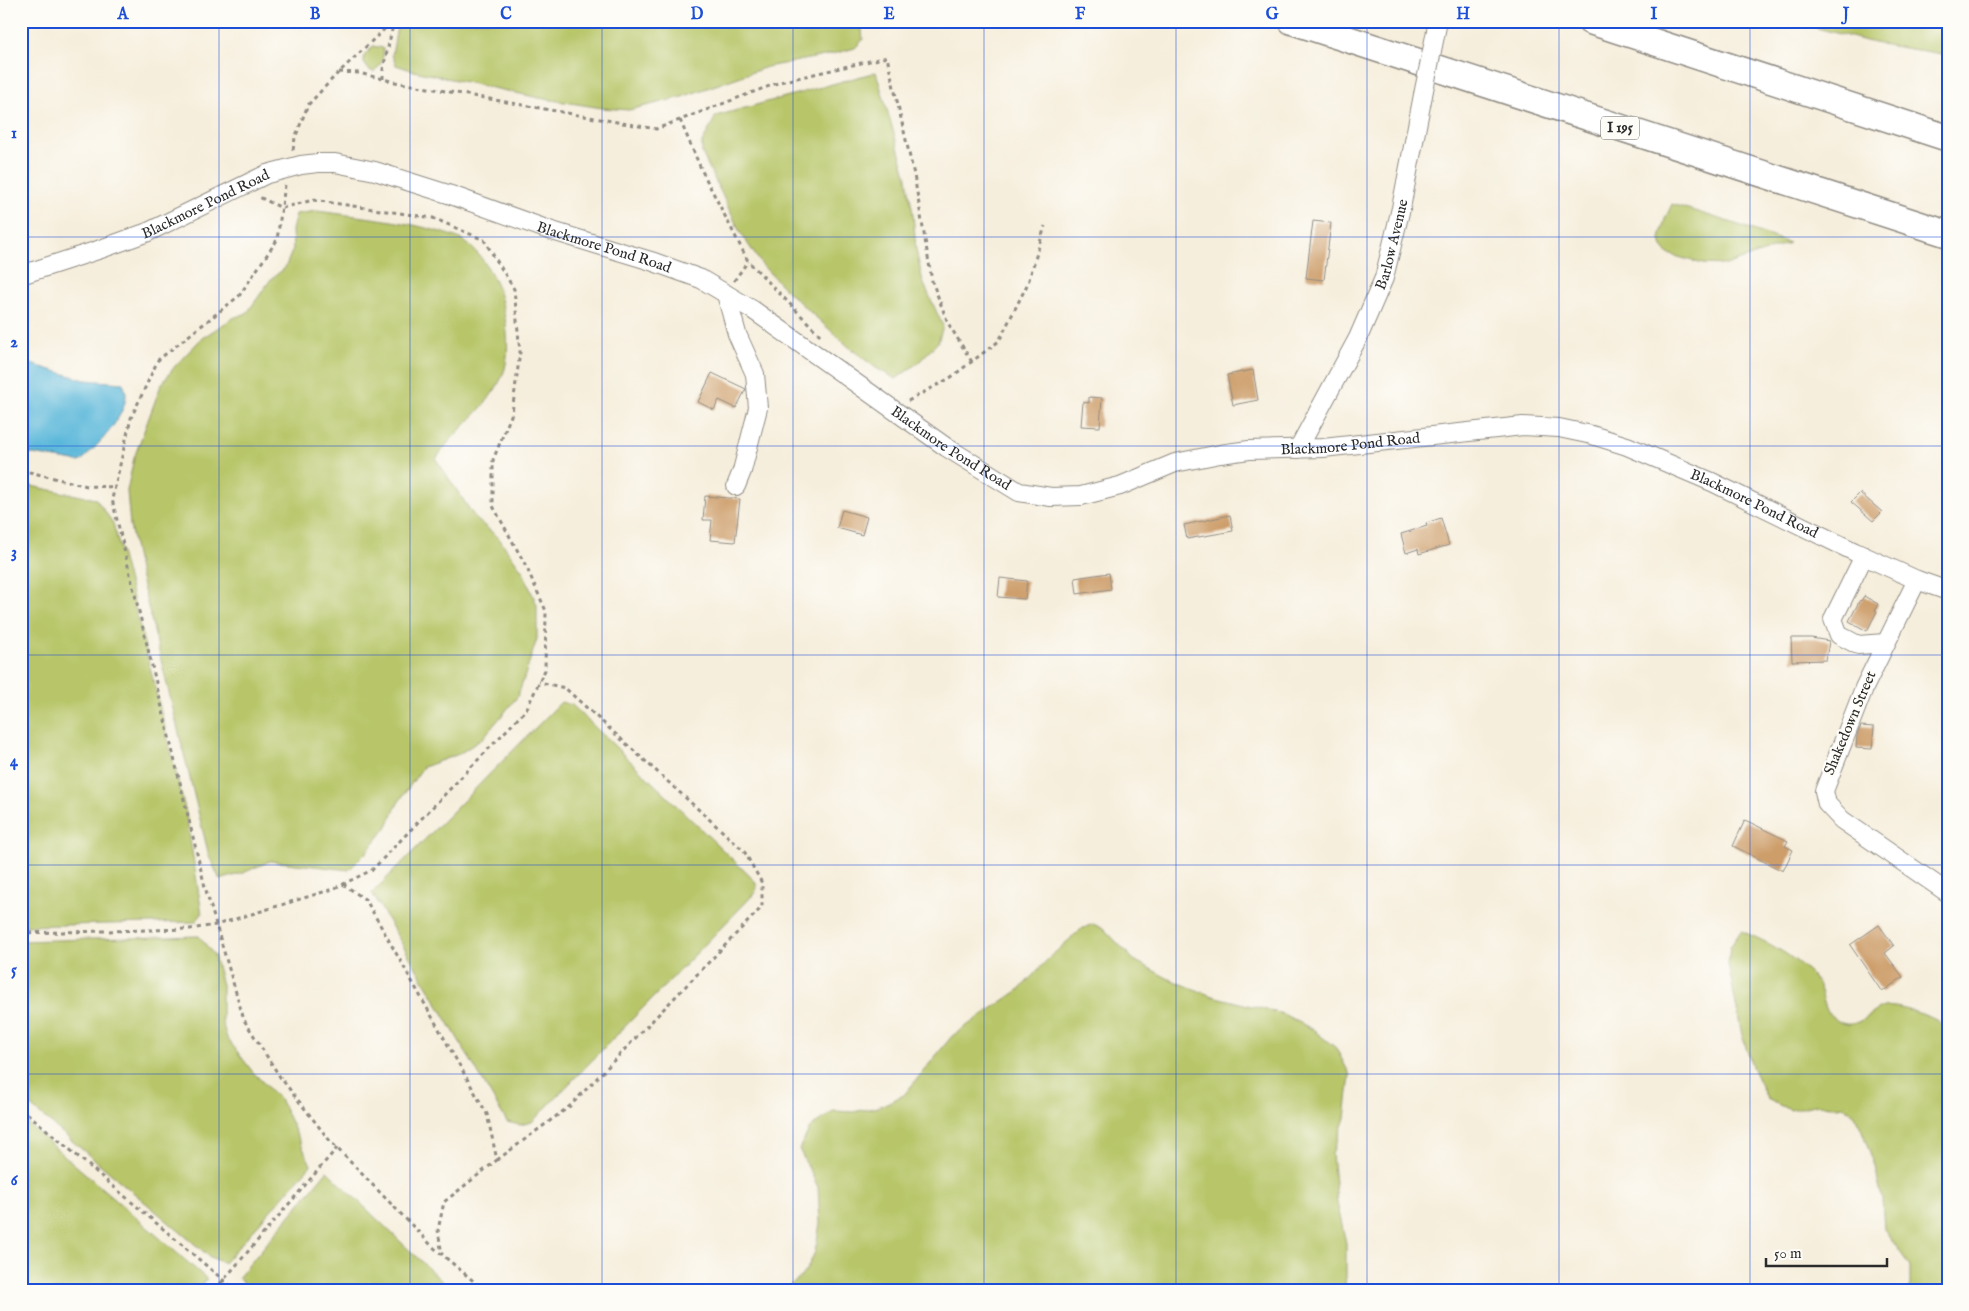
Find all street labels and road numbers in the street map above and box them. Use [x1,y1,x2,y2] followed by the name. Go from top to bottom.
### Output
[1601,116,1639,140] road number: I 195
[139,164,273,243] street label: Blackmore Pond Road
[1370,197,1412,293] street label: Barlow Avenue
[534,217,675,277] street label: Blackmore Pond Road
[887,401,1015,495] street label: Blackmore Pond Road
[1280,428,1422,459] street label: Blackmore Pond Road
[1688,464,1823,543] street label: Blackmore Pond Road
[1820,668,1880,778] street label: Shakedown Street

